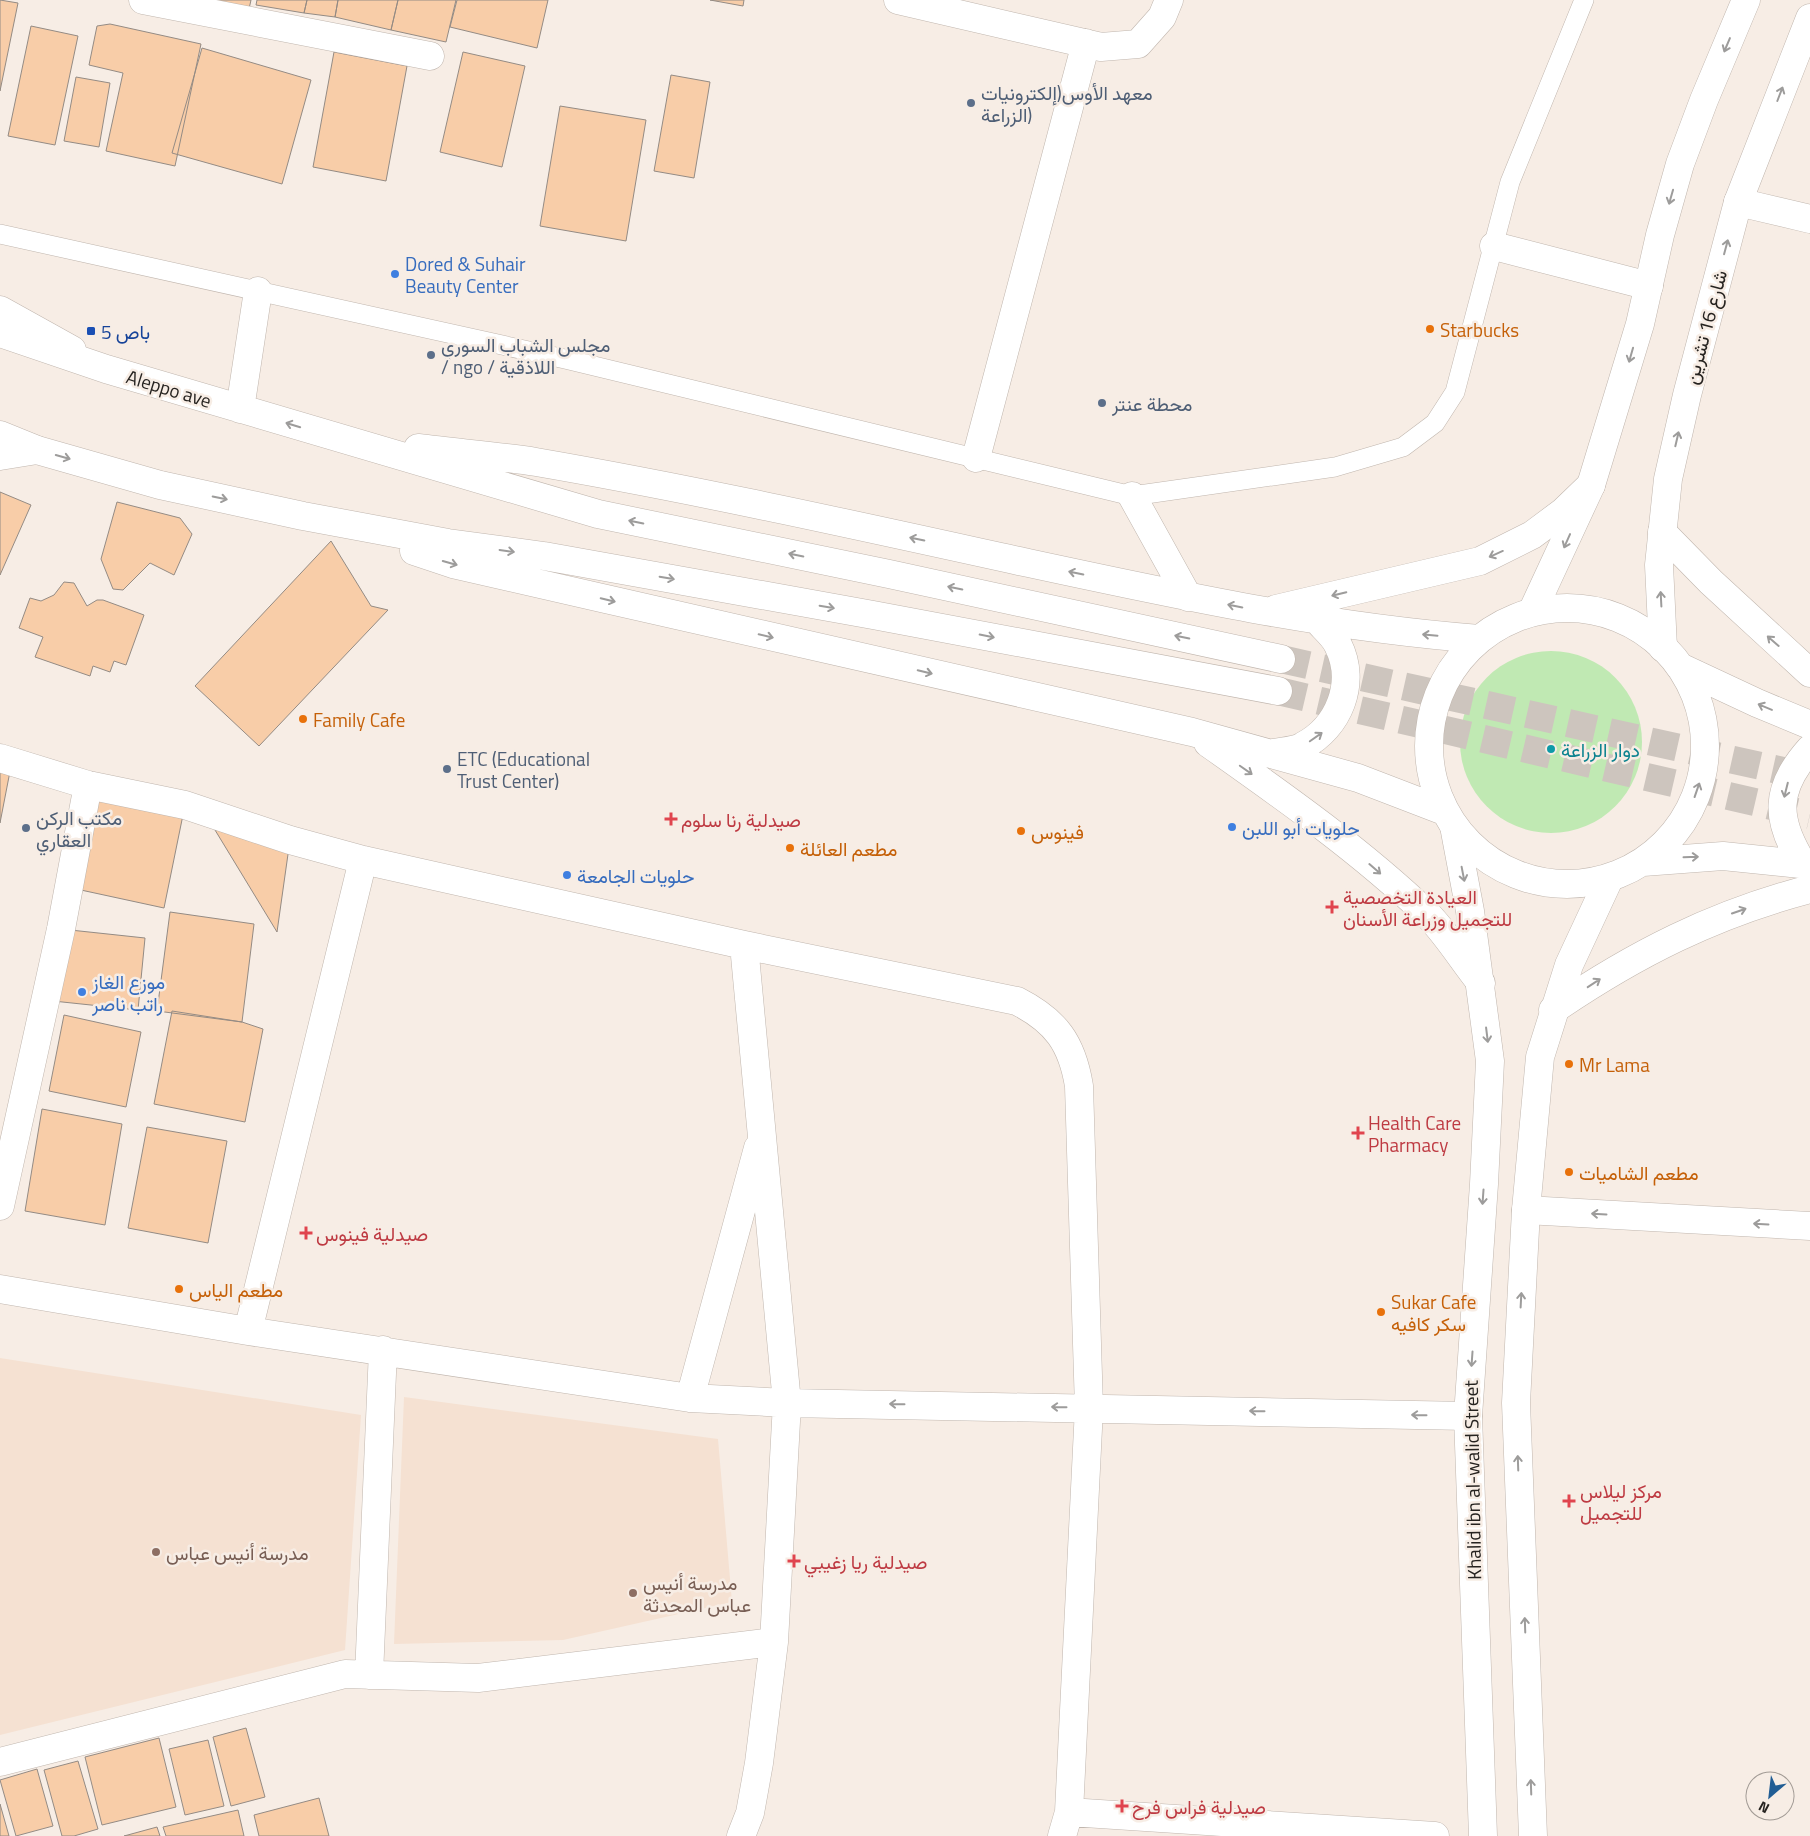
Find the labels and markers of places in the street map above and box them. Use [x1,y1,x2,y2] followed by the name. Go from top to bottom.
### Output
[981,78,1153,129] place label: معهد الأوس(إلكترونيات الزراعة)
[965,97,977,109] marker: معهد الأوس(إلكترونيات الزراعة)
[405,249,526,300] place label: Dored & Suhair Beauty Center
[389,268,401,280] marker: Dored & Suhair Beauty Center
[1440,315,1519,344] place label: Starbucks
[101,317,150,346] place label: باص 5
[1424,323,1436,335] marker: Starbucks
[85,325,97,337] marker: باص 5
[441,330,610,381] place label: مجلس الشباب السوري / ngo / اللاذقية
[425,349,437,361] marker: مجلس الشباب السوري / ngo / اللاذقية
[1111,389,1192,418] place label: محطة عنتر
[1096,397,1108,409] marker: محطة عنتر
[313,705,405,734] place label: Family Cafe
[297,713,309,725] marker: Family Cafe
[1561,735,1640,764] place label: دوار الزراعة
[1545,743,1557,755] marker: دوار الزراعة
[457,744,590,795] place label: ETC (Educational Trust Center)
[441,763,453,775] marker: ETC (Educational Trust Center)
[36,803,122,856] place label: مكتب الركن العقاري
[681,805,801,834] place label: صيدلية رنا سلوم
[665,813,677,825] marker: صيدلية رنا سلوم
[1242,813,1360,842] place label: حلويات أبو اللبن
[1031,817,1084,846] place label: فينوس
[1226,821,1238,833] marker: حلويات أبو اللبن
[20,822,32,834] marker: مكتب الركن العقاري
[1015,825,1027,837] marker: فينوس
[800,834,898,863] place label: مطعم العائلة
[784,842,796,854] marker: مطعم العائلة
[577,861,695,890] place label: حلويات الجامعة
[561,869,573,881] marker: حلويات الجامعة
[1343,882,1512,933] place label: العيادة التخصصية للتجميل وزراعة الأسنان
[1325,900,1339,914] marker: العيادة التخصصية للتجميل وزراعة الأسنان
[91,967,165,1018] place label: موزع الغاز راتب ناصر
[76,986,88,998] marker: موزع الغاز راتب ناصر
[1579,1050,1650,1079] place label: Mr Lama
[1563,1058,1575,1070] marker: Mr Lama
[1368,1108,1461,1159] place label: Health Care Pharmacy
[1352,1127,1364,1139] marker: Health Care Pharmacy
[1579,1158,1699,1187] place label: مطعم الشاميات
[1563,1166,1575,1178] marker: مطعم الشاميات
[316,1219,428,1248] place label: صيدلية فينوس
[300,1227,312,1239] marker: صيدلية فينوس
[189,1275,283,1304] place label: مطعم الياس
[173,1283,185,1295] marker: مطعم الياس
[1391,1287,1476,1338] place label: Sukar Cafe سكر كافيه
[1375,1306,1387,1318] marker: Sukar Cafe سكر كافيه
[1580,1476,1662,1527] place label: مركز ليلاس للتجميل
[1562,1494,1576,1508] marker: مركز ليلاس للتجميل
[166,1538,309,1567] place label: مدرسة أنيس عباس
[150,1546,162,1558] marker: مدرسة أنيس عباس
[804,1547,927,1578] place label: صيدلية ريا زغيبي
[788,1555,800,1567] marker: صيدلية ريا زغيبي
[643,1568,751,1619] place label: مدرسة أنيس عباس المحدثة
[627,1587,639,1599] marker: مدرسة أنيس عباس المحدثة
[1132,1792,1266,1821] place label: صيدلية فراس فرح
[1116,1800,1128,1812] marker: صيدلية فراس فرح

